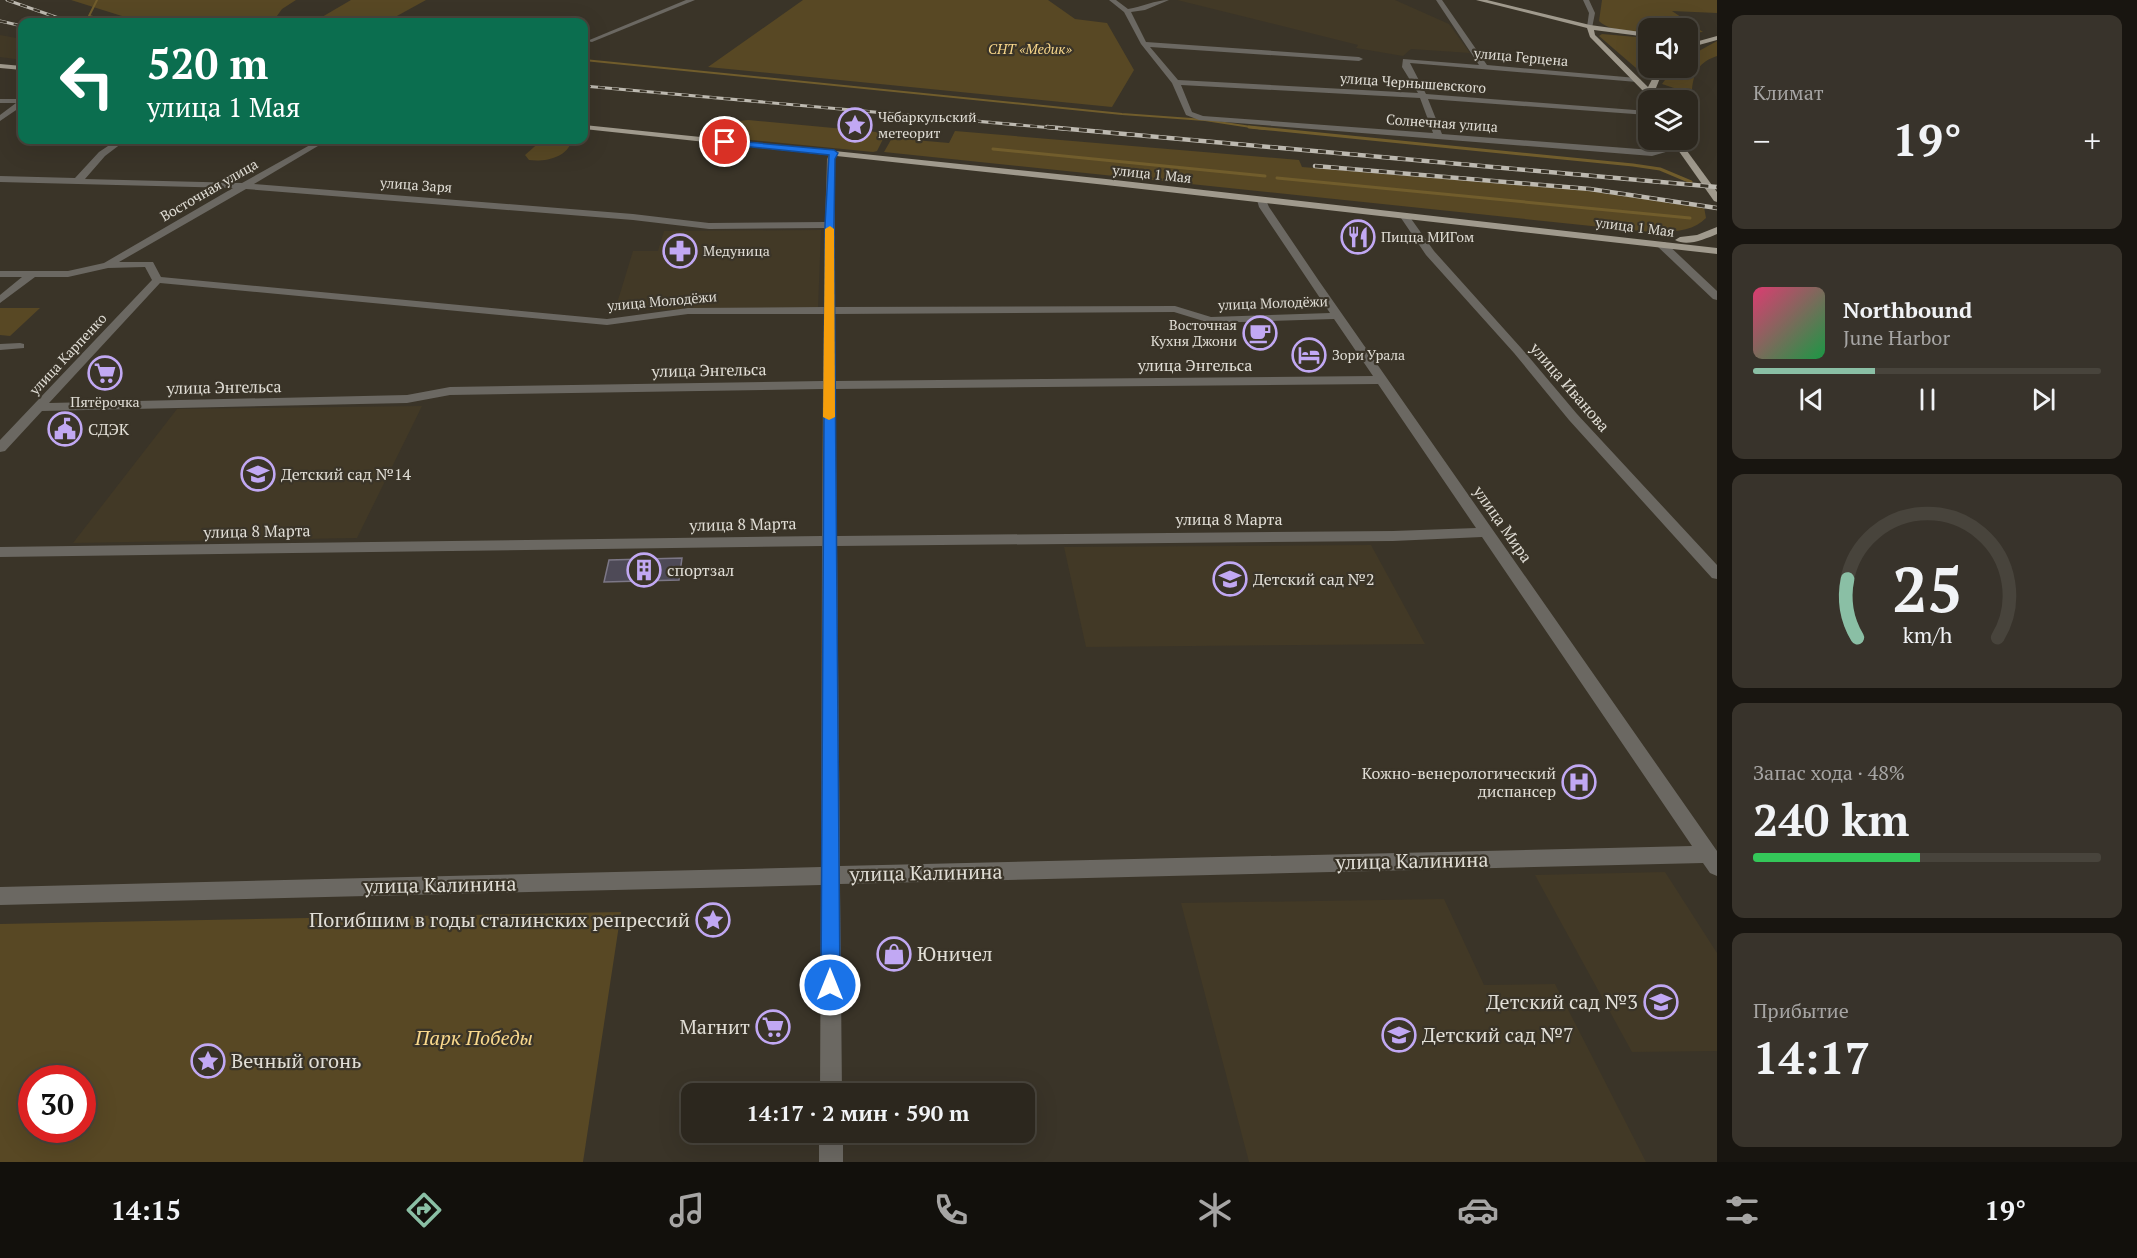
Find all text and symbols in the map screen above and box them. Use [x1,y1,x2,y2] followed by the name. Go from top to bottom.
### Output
[1638,18,1698,150] map controls
[1638,18,1698,78] button: sound
[147,35,268,91] text: 520 m
[988,39,1072,58] park label: СНТ «Медик»
[48,42,126,120] icon: left
[1472,43,1569,70] street label: улица Герцена
[1338,68,1487,97] street label: улица Чернышевского
[1753,79,1824,106] text: Климат
[147,89,300,125] text: улица 1 Мая
[1638,90,1698,150] button: layers
[837,107,873,143] place icon: Чебаркульский метеорит
[878,107,977,142] place label: Чебаркульский метеорит
[1386,109,1499,136] street label: Солнечная улица
[1892,109,1962,169] text: 19°
[699,116,750,167] pin
[1753,119,1771,162] text: −
[2083,119,2101,162] text: +
[708,125,741,158] icon: arrive
[156,154,261,225] street label: Восточная улица
[1111,160,1193,187] street label: улица 1 Мая
[378,172,453,196] street label: улица Заря
[1593,212,1676,241] street label: улица 1 Мая
[1340,219,1376,255] restaurant icon: Пицца МИГом
[1381,227,1474,246] place label: Пицца МИГом
[662,233,698,269] pharmacy icon: Медуница
[703,241,770,260] place label: Медуница
[605,286,718,315] street label: улица Молодёжи
[1217,291,1329,314] street label: улица Молодёжи
[1843,295,1972,324] text: Northbound
[24,308,111,399] street label: улица Карпенко
[1151,315,1237,350] place label: Восточная Кухня Джони
[1242,315,1278,351] cafe icon: Восточная Кухня Джони
[1843,324,1950,351] text: June Harbor
[1291,337,1327,373] hotel icon: Зори Урала
[1524,337,1615,436] street label: улица Иванова
[1332,345,1405,364] place label: Зори Урала
[1137,354,1252,376] street label: улица Энгельса
[87,355,123,391] supermarket icon: Пятёрочка
[650,358,767,382] street label: улица Энгельса
[165,375,282,399] street label: улица Энгельса
[1795,383,1828,416] icon: previous
[1911,383,1944,416] icon: pause
[2027,383,2060,416] icon: next
[70,392,140,411] place label: Пятёрочка
[47,411,83,447] public building icon: СДЭК
[88,418,130,440] place label: СДЭК
[240,456,276,492] school or university icon: Детский сад №14
[281,463,411,485] place label: Детский сад №14
[1468,481,1537,567] street label: улица Мира
[1174,508,1283,530] street label: улица 8 Марта
[688,512,797,536] street label: улица 8 Марта
[202,519,311,543] street label: улица 8 Марта
[1892,547,1962,630] text: 25
[626,552,662,588] building icon: спортзал
[667,559,734,581] place label: спортзал
[1212,561,1248,597] school or university icon: Детский сад №2
[1253,568,1374,590] place label: Детский сад №2
[1902,621,1952,649] text: km/h
[1753,759,1905,786] text: Запас хода · 48%
[1362,762,1556,802] place label: Кожно-венерологический диспансер
[1561,764,1597,800] hospital icon: Кожно-венерологический диспансер
[1753,789,1909,849] text: 240 km
[1334,846,1489,875] street label: улица Калинина
[848,858,1003,887] street label: улица Калинина
[362,870,517,899] street label: улица Калинина
[695,902,731,938] place icon: Погибшим в годы сталинских репрессий
[309,906,690,933] place label: Погибшим в годы сталинских репрессий
[876,936,912,972] shop icon: Юничел
[917,940,993,967] place label: Юничел
[798,953,862,1017] position arrow
[1643,984,1679,1020] school or university icon: Детский сад №3
[1486,988,1638,1015] place label: Детский сад №3
[1753,997,1849,1024] text: Прибытие
[755,1009,791,1045] supermarket icon: Магнит
[680,1013,750,1040] place label: Магнит
[1381,1017,1417,1053] school or university icon: Детский сад №7
[1422,1021,1574,1048] place label: Детский сад №7
[414,1024,533,1051] park label: Парк Победы
[1753,1027,1870,1087] text: 14:17
[190,1043,226,1079] place icon: Вечный огонь
[231,1047,362,1074] place label: Вечный огонь
[18,1065,96,1143] speed limit sign: 30
[747,1098,969,1127] text: 14:17 · 2 мин · 590 m
[403,1189,445,1231] icon: directions
[666,1189,708,1231] icon: music
[930,1189,972,1231] icon: phone
[1194,1189,1236,1231] icon: climate
[1457,1189,1499,1231] icon: car
[1721,1189,1763,1231] icon: filters
[111,1192,181,1228] text: 14:15
[1984,1192,2026,1228] text: 19°

